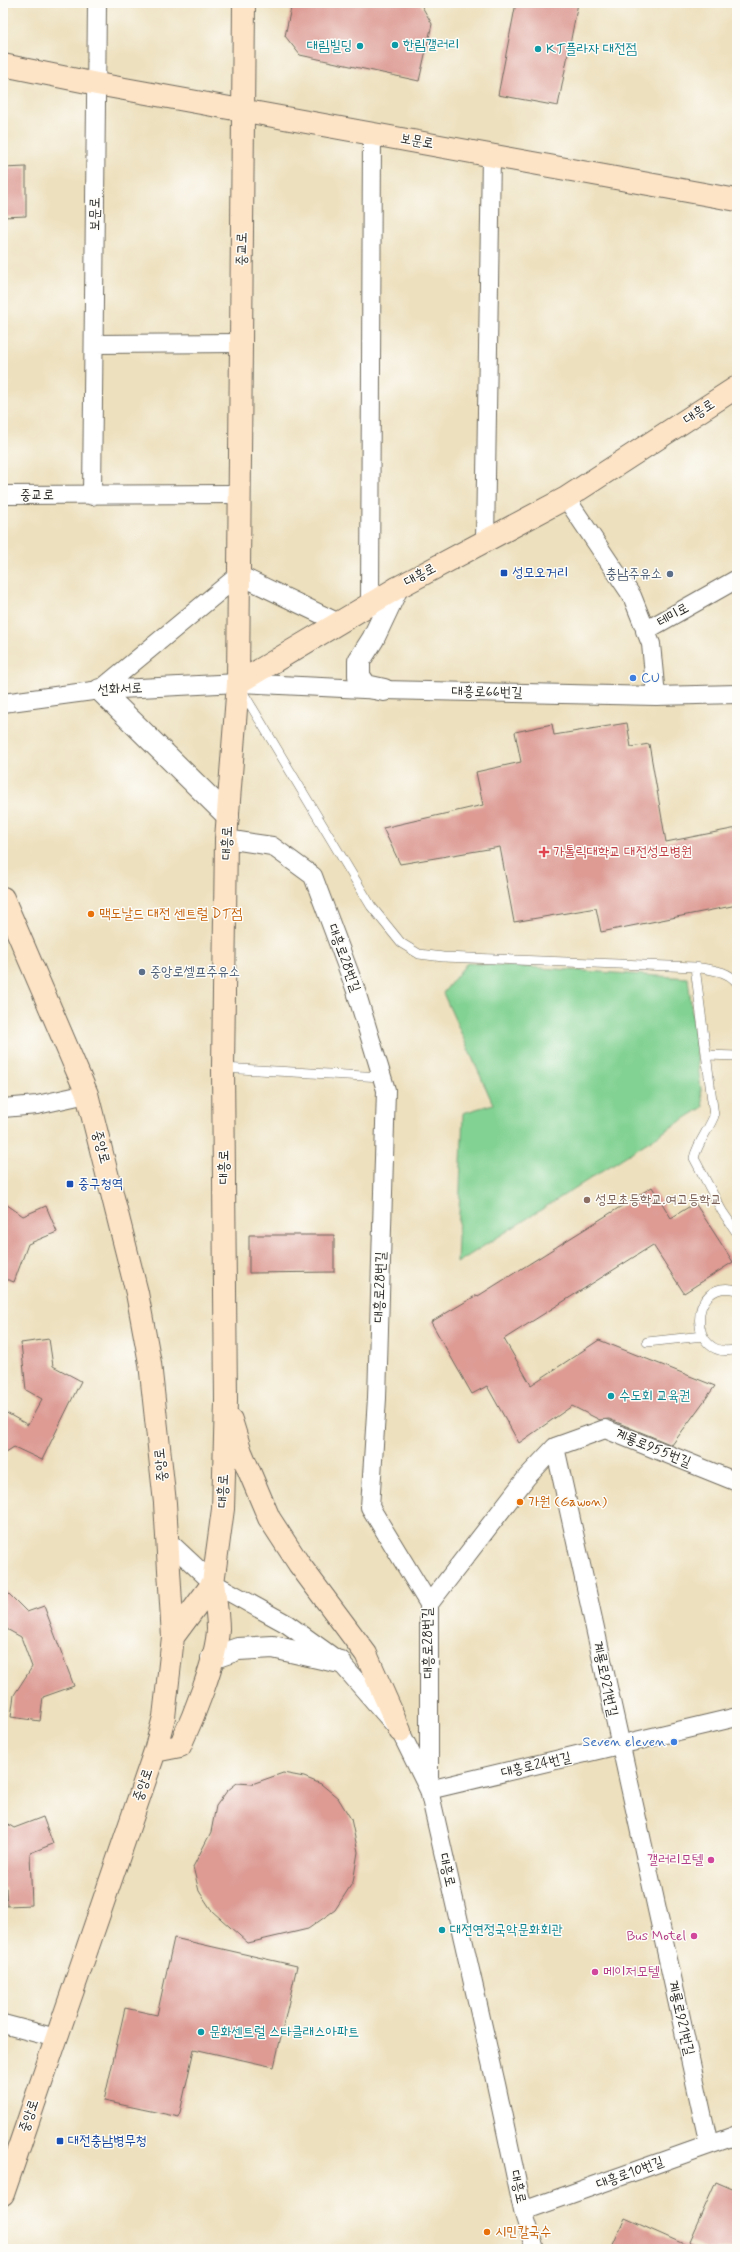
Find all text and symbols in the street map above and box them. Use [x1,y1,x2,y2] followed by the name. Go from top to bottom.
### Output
[403,36,459,54] place label: 한림갤러리
[307,37,352,55] place label: 대림빌딩
[390,40,400,50] marker: 한림갤러리
[546,40,637,58] place label: KT플라자 대전점
[355,41,365,51] marker: 대림빌딩
[533,44,543,54] marker: KT플라자 대전점
[399,129,435,153] street label: 보문로
[86,197,104,231] street label: 보문로
[233,232,251,266] street label: 중교로
[680,395,718,429] street label: 대흥로
[20,486,54,504] street label: 중교로
[401,559,439,591] street label: 대흥로
[512,564,568,582] place label: 성모오거리
[606,565,662,583] place label: 충남주유소
[499,568,509,578] marker: 성모오거리
[665,569,675,579] marker: 충남주유소
[654,599,692,631] street label: 테미로
[641,669,660,687] place label: CU
[628,673,638,683] marker: CU
[97,679,143,699] street label: 선화서로
[452,682,523,702] street label: 대흥로66번길
[217,826,237,860] street label: 대흥로
[553,843,692,861] place label: 가톨릭대학교 대전성모병원
[538,846,550,858] marker: 가톨릭대학교 대전성모병원
[99,905,242,923] place label: 맥도날드 대전 센트럴 DT점
[86,909,96,919] marker: 맥도날드 대전 센트럴 DT점
[323,922,365,995] street label: 대흥로28번길
[150,963,240,981] place label: 중앙로셀프주유소
[137,967,147,977] marker: 중앙로셀프주유소
[88,1128,114,1166] street label: 중앙로
[215,1150,233,1184] street label: 대흥로
[78,1175,123,1193] place label: 중구청역
[65,1179,75,1189] marker: 중구청역
[595,1191,722,1209] place label: 성모초등학교.여고등학교
[582,1195,592,1205] marker: 성모초등학교.여고등학교
[370,1250,390,1323] street label: 대흥로28번길
[619,1387,690,1405] place label: 수도회 교육권
[606,1391,616,1401] marker: 수도회 교육권
[613,1425,694,1472] street label: 계룡로955번길
[150,1447,172,1483] street label: 중앙로
[213,1474,233,1508] street label: 대흥로
[528,1493,607,1511] place label: 가원 (Gawon)
[515,1497,525,1507] marker: 가원 (Gawon)
[418,1607,438,1679] street label: 대흥로28번길
[588,1640,622,1719] street label: 계룡로921번길
[582,1733,666,1751] place label: Seven eleven
[669,1737,679,1747] marker: Seven eleven
[499,1748,573,1782] street label: 대흥로24번길
[129,1766,157,1804] street label: 중앙로
[647,1851,704,1869] place label: 갤러리모텔
[434,1852,460,1888] street label: 대흥로
[706,1855,716,1865] marker: 갤러리모텔
[450,1921,563,1939] place label: 대전연정국악문화회관
[437,1925,447,1935] marker: 대전연정국악문화회관
[626,1927,686,1945] place label: Bus Motel
[689,1931,699,1941] marker: Bus Motel
[603,1963,660,1981] place label: 메이저모텔
[590,1967,600,1977] marker: 메이저모텔
[664,1979,699,2058] street label: 계룡로921번길
[209,2023,359,2041] place label: 문화센트럴 스타클래스아파트
[196,2027,206,2037] marker: 문화센트럴 스타클래스아파트
[15,2097,43,2135] street label: 중앙로
[68,2132,147,2150] place label: 대전충남병무청
[55,2136,65,2146] marker: 대전충남병무청
[594,2152,667,2194] street label: 대흥로10번길
[506,2169,530,2205] street label: 대흥로
[495,2223,551,2241] place label: 시민칼국수
[482,2227,492,2237] marker: 시민칼국수

